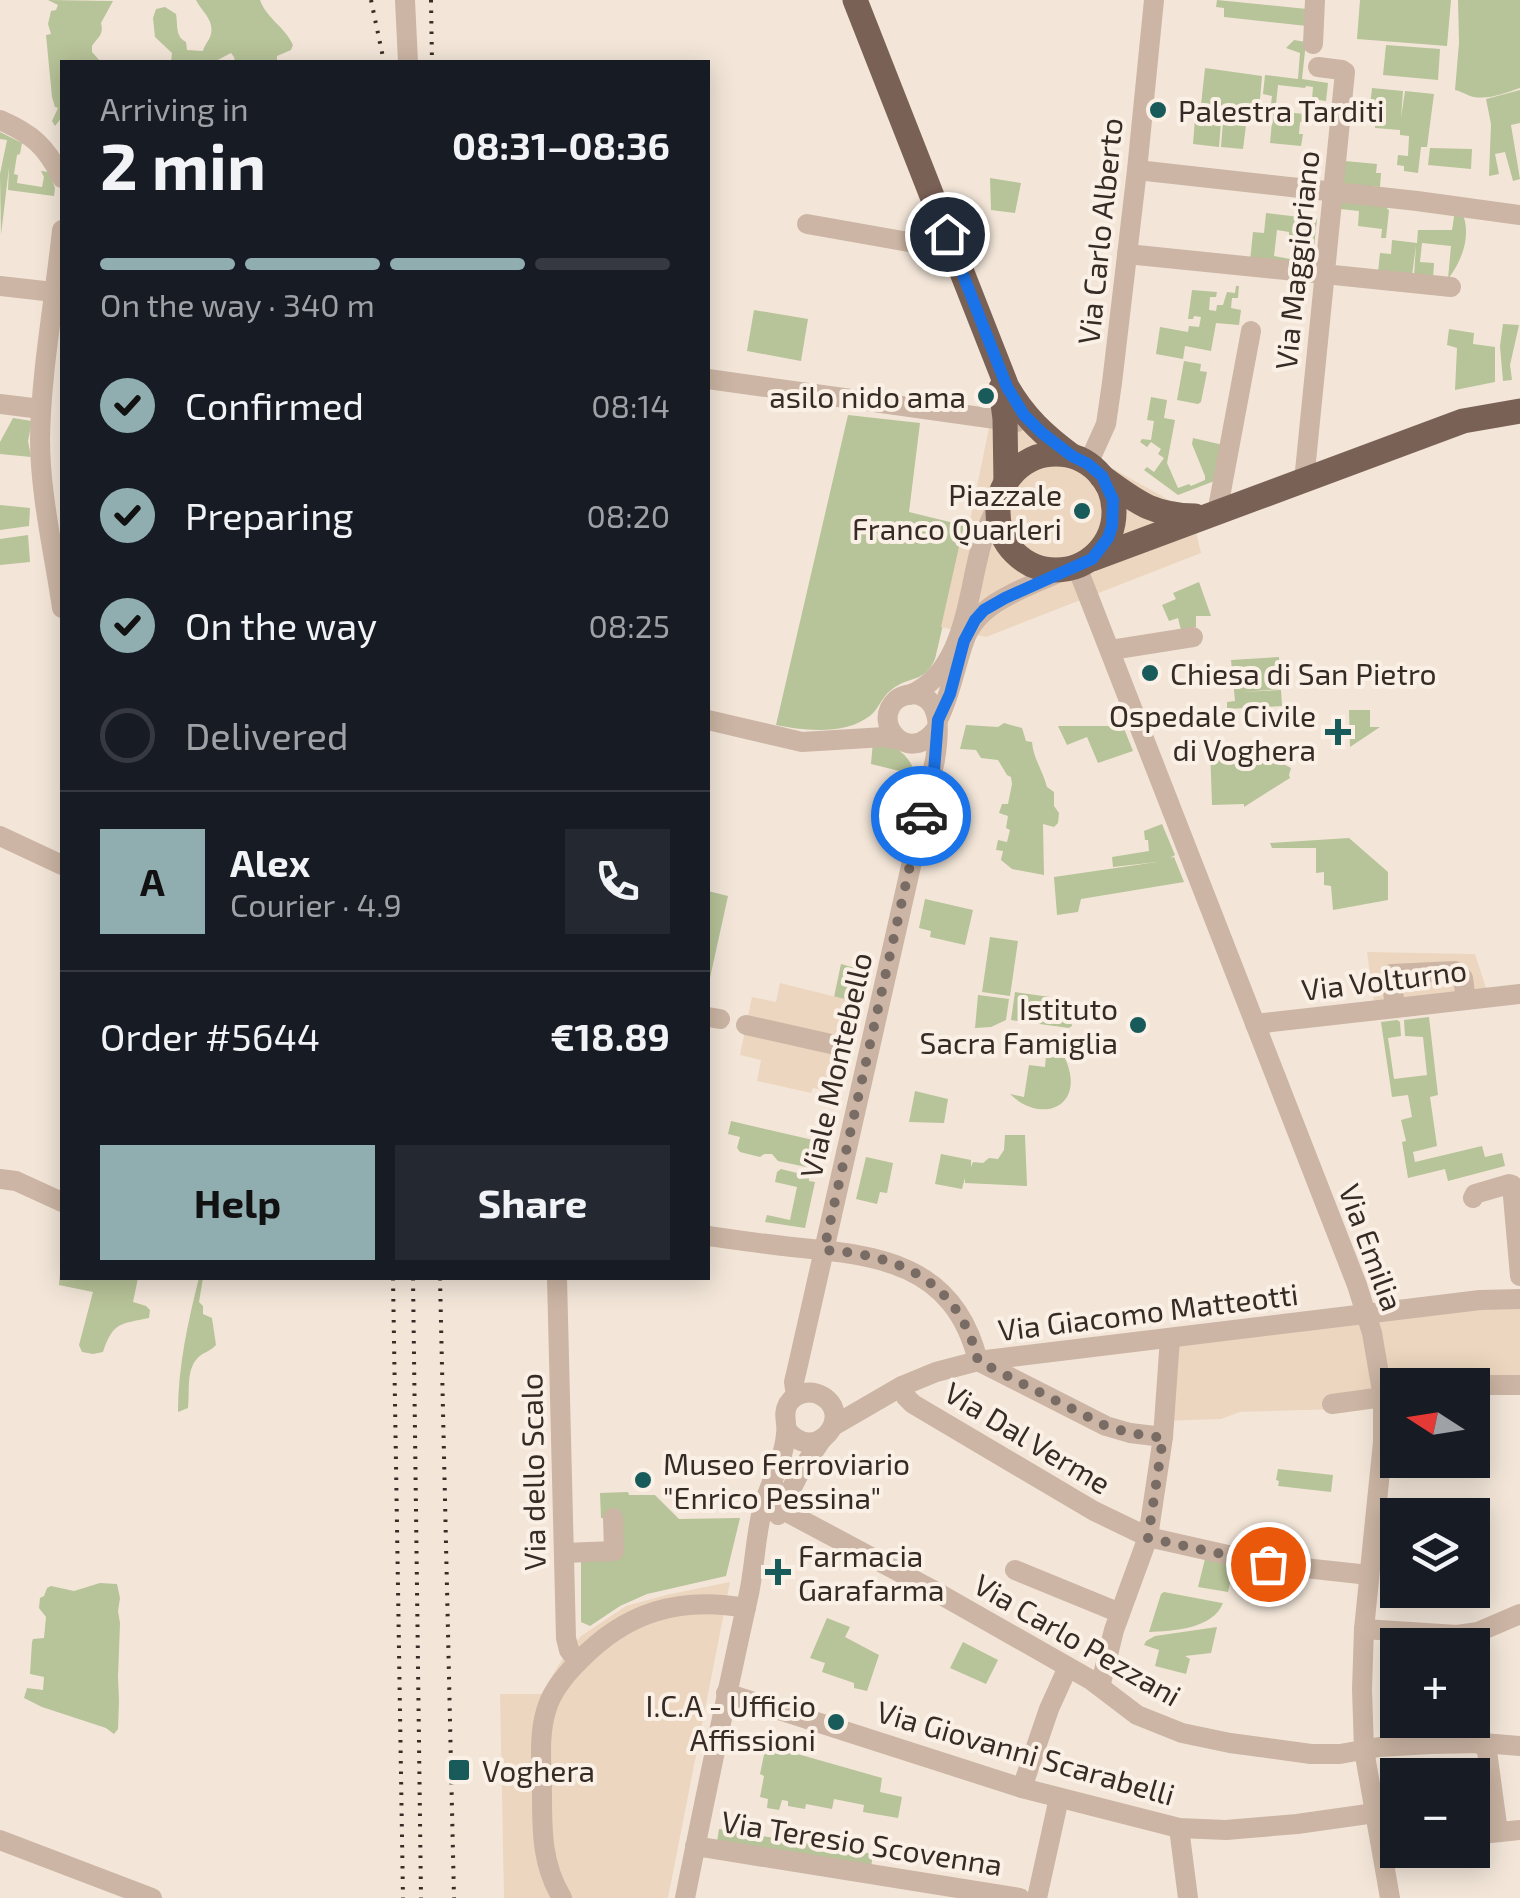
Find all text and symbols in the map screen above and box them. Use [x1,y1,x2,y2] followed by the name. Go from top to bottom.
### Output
[100,89,249,127] text: Arriving in
[1178,92,1385,128] place label: Palestra Tarditi
[1147,99,1169,121] marker: Palestra Tarditi
[1069,116,1129,346] street label: Via Carlo Alberto
[452,122,670,168] text: 08:31–08:36
[100,125,266,203] text: 2 min
[1267,149,1325,371] street label: Via Maggioriano
[905,192,990,277] pin
[920,207,975,262] icon: home
[100,285,375,323] text: On the way · 340 m
[100,378,155,433] icon: check
[769,378,966,414] place label: asilo nido ama
[185,382,364,428] text: Confirmed
[975,385,997,407] marker: asilo nido ama
[591,386,670,424] text: 08:14
[852,476,1062,546] place label: Piazzale Franco Quarleri
[100,488,155,543] icon: check
[185,492,353,538] text: Preparing
[586,496,670,534] text: 08:20
[1071,500,1093,522] marker: Piazzale Franco Quarleri
[100,598,155,653] icon: check
[185,602,377,648] text: On the way
[589,606,670,644] text: 08:25
[1170,655,1437,691] place label: Chiesa di San Pietro
[1139,662,1161,684] marker: Chiesa di San Pietro
[1109,697,1316,767] place label: Ospedale Civile di Voghera
[185,712,349,758] text: Delivered
[1325,719,1351,745] marker: Ospedale Civile di Voghera
[871,766,971,866] courier
[894,789,949,844] icon: car
[565,829,670,934] button: phone
[230,839,310,885] text: Alex
[140,858,165,904] text: A
[230,885,402,923] text: Courier · 4.9
[792,949,878,1181] street label: Viale Montebello
[1299,951,1469,1007] street label: Via Volturno
[920,990,1118,1060] place label: Istituto Sacra Famiglia
[100,1013,320,1059] text: Order #5644
[550,1013,670,1059] text: €18.89
[1127,1014,1149,1036] marker: Istituto Sacra Famiglia
[100,1145,375,1260] button: Help
[395,1145,670,1260] button: Share
[1332,1179,1412,1315] street label: Via Emilia
[996,1275,1300,1347] street label: Via Giacomo Matteotti
[1380,1368,1490,1478] north arrow
[1380,1368,1490,1868] map controls
[512,1373,552,1571] street label: Via dello Scalo
[939,1373,1117,1501] street label: Via Dal Verme
[663,1445,910,1515] place label: Museo Ferroviario "Enrico Pessina"
[632,1469,654,1491] marker: Museo Ferroviario "Enrico Pessina"
[1380,1498,1490,1608] button: layers
[1226,1522,1311,1607] pin
[798,1537,944,1607] place label: Farmacia Garafarma
[1241,1537,1296,1592] icon: bag
[767,1561,789,1583] marker: Farmacia Garafarma
[968,1565,1188,1713] street label: Via Carlo Pezzani
[1380,1628,1490,1738] button: +
[646,1687,816,1757] place label: I.C.A - Ufficio Affissioni
[873,1692,1179,1812] street label: Via Giovanni Scarabelli
[825,1711,847,1733] marker: I.C.A - Ufficio Affissioni
[482,1752,595,1788] place label: Voghera
[446,1757,472,1783] marker: Voghera
[1380,1758,1490,1868] button: −
[719,1802,1005,1882] street label: Via Teresio Scovenna

